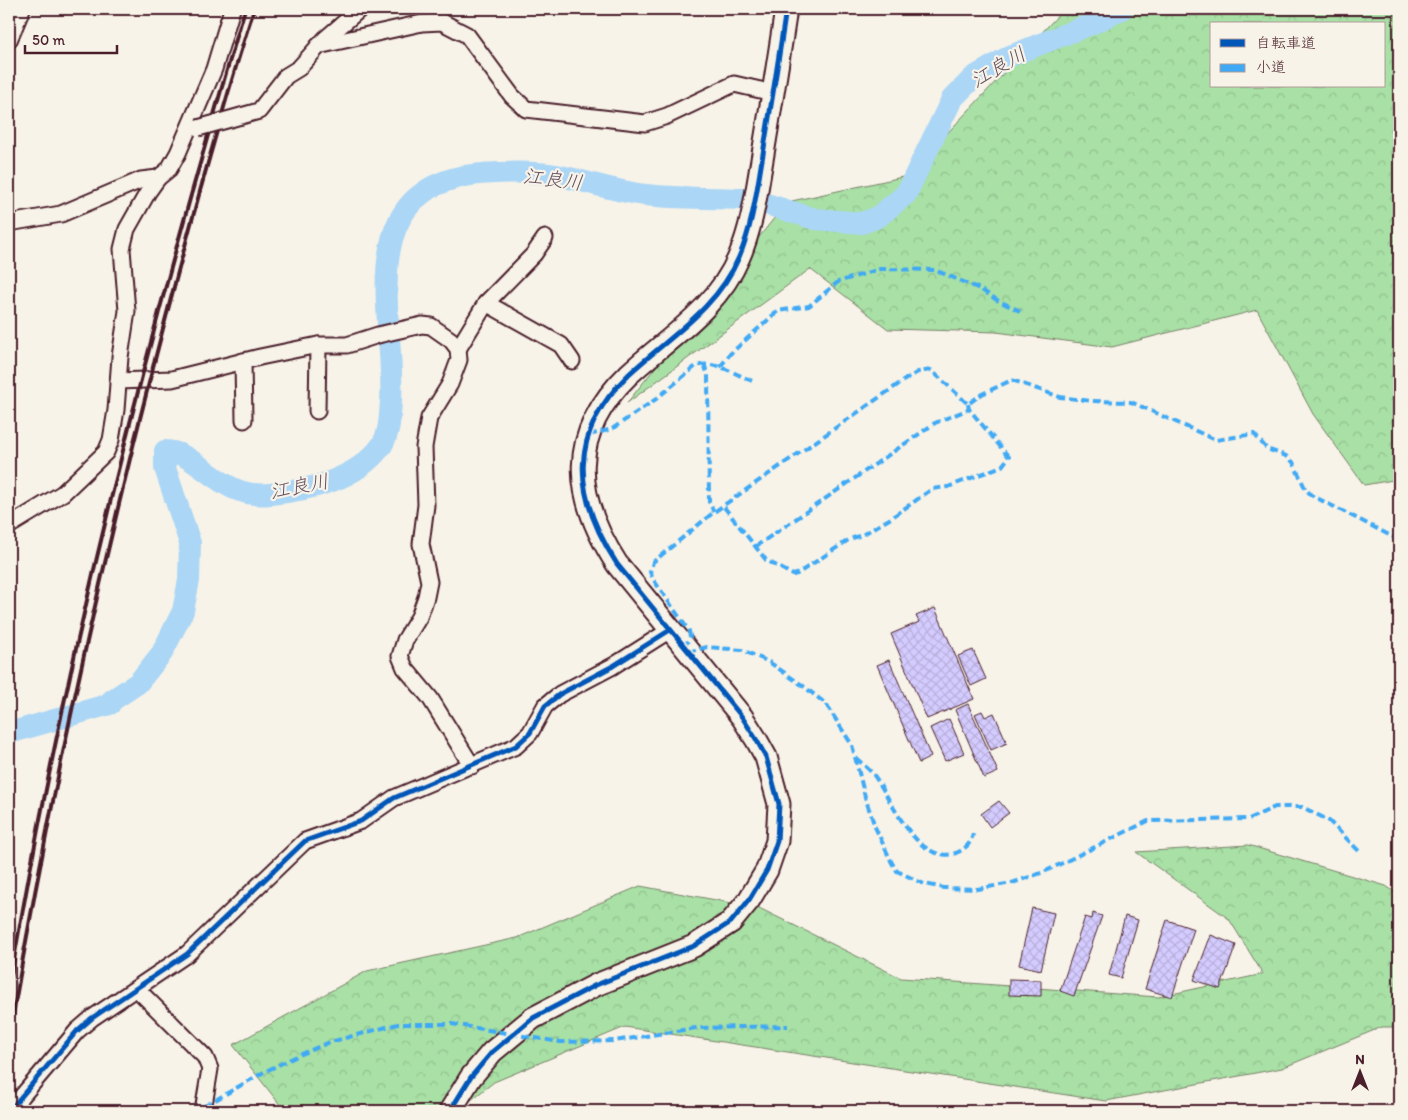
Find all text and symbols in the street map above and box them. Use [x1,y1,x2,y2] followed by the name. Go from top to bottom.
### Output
[25,22,118,54] scale bar
[1210,22,1386,88] legend
[32,31,65,49] text: 50 m
[1256,34,1316,52] text: 自転車道
[966,42,1030,92] water label: 江良川
[1256,58,1286,76] text: 小道
[522,163,584,195] water label: 江良川
[267,468,331,504] water label: 江良川
[1336,1048,1386,1098] north arrow
[1355,1051,1365,1068] text: N

